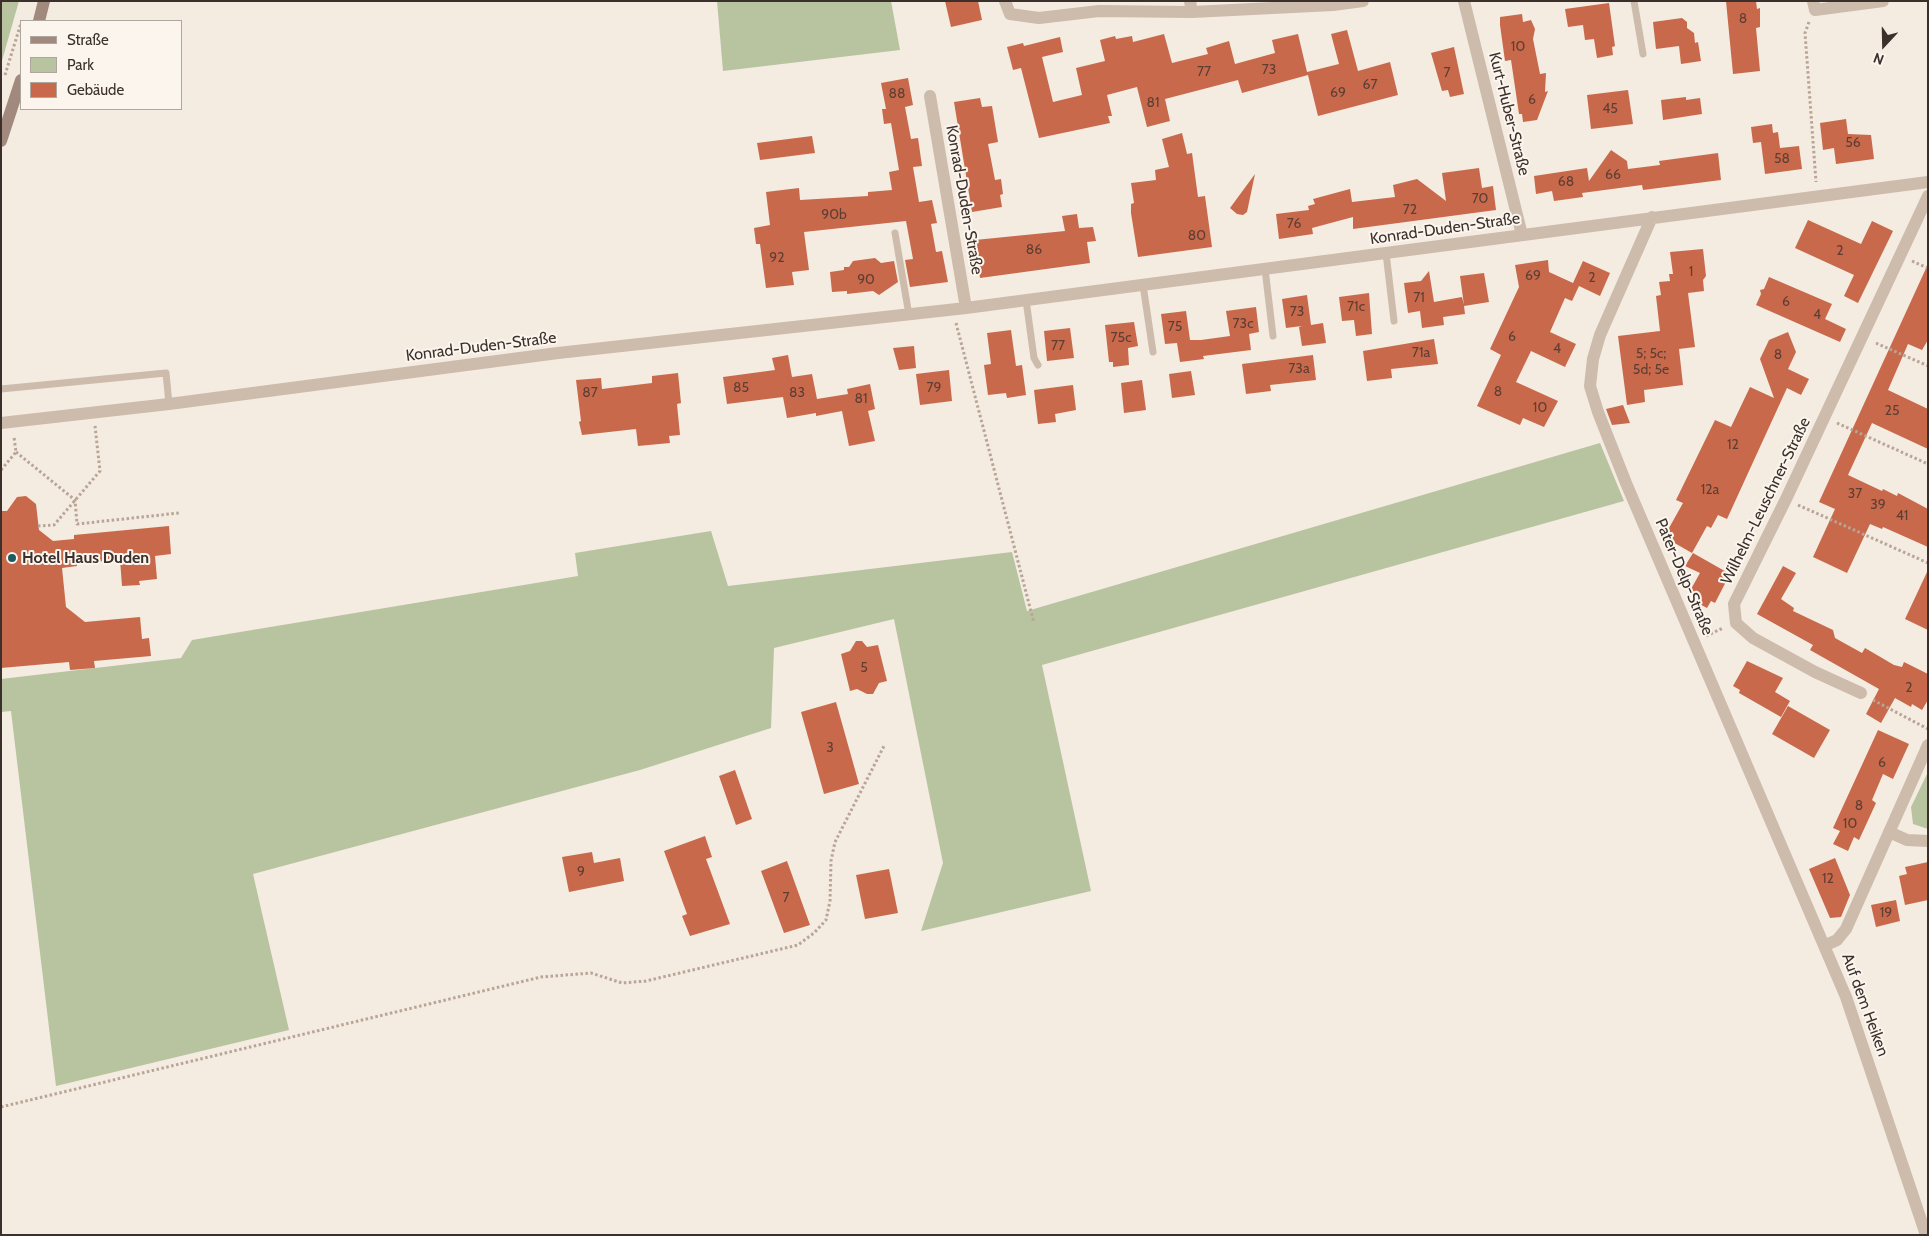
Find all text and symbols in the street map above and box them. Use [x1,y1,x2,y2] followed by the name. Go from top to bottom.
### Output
[1739,11,1747,27] house number: 8
[20,20,182,110] legend
[1859,20,1909,70] north arrow
[67,31,109,49] text: Straße
[1511,39,1525,55] house number: 10
[1871,49,1886,69] text: N
[1484,50,1534,178] street label: Kurt-Huber-Straße
[67,56,94,74] text: Park
[1262,62,1276,78] house number: 73
[1197,64,1211,80] house number: 77
[1443,65,1451,81] house number: 7
[1363,77,1377,93] house number: 67
[67,81,124,99] text: Gebäude
[1330,85,1346,101] house number: 69
[889,86,905,102] house number: 88
[1528,92,1536,108] house number: 6
[1146,95,1160,111] house number: 81
[1602,101,1618,117] house number: 45
[941,124,987,276] street label: Konrad-Duden-Straße
[1845,135,1861,151] house number: 56
[1774,151,1790,167] house number: 58
[1605,167,1621,183] house number: 66
[1558,174,1574,190] house number: 68
[1472,191,1488,207] house number: 70
[1403,202,1417,218] house number: 72
[821,207,847,223] house number: 90b
[1369,209,1521,249] street label: Konrad-Duden-Straße
[1287,216,1301,232] house number: 76
[1188,228,1206,244] house number: 80
[1026,242,1042,258] house number: 86
[1836,243,1844,259] house number: 2
[769,250,785,266] house number: 92
[1689,264,1693,280] house number: 1
[1525,268,1541,284] house number: 69
[1588,270,1596,286] house number: 2
[857,272,875,288] house number: 90
[1413,290,1425,306] house number: 71
[1782,294,1790,310] house number: 6
[1347,299,1365,315] house number: 71c
[1290,304,1304,320] house number: 73
[1813,307,1821,323] house number: 4
[1233,316,1253,332] house number: 73c
[1168,319,1182,335] house number: 75
[405,328,557,366] street label: Konrad-Duden-Straße
[1508,329,1516,345] house number: 6
[1111,330,1131,346] house number: 75c
[1051,338,1065,354] house number: 77
[1553,341,1561,357] house number: 4
[1412,345,1430,361] house number: 71a
[1633,346,1669,378] house number: 5; 5c; 5d; 5e
[1774,347,1782,363] house number: 8
[1288,361,1310,377] house number: 73a
[733,380,749,396] house number: 85
[927,380,941,396] house number: 79
[1494,384,1502,400] house number: 8
[582,385,598,401] house number: 87
[789,385,805,401] house number: 83
[854,391,868,407] house number: 81
[1533,400,1547,416] house number: 10
[1885,403,1899,419] house number: 25
[1717,414,1815,588] street label: Wilhelm-Leuschner-Straße
[1727,437,1739,453] house number: 12
[1701,482,1719,498] house number: 12a
[1848,486,1862,502] house number: 37
[1870,497,1886,513] house number: 39
[1896,508,1908,524] house number: 41
[1651,516,1717,638] street label: Pater-Delp-Straße
[22,548,149,568] place label: Hotel Haus Duden
[6,552,18,564] marker: Hotel Haus Duden
[860,660,868,676] house number: 5
[1905,680,1913,696] house number: 2
[826,740,834,756] house number: 3
[1878,755,1886,771] house number: 6
[1855,798,1863,814] house number: 8
[1843,816,1857,832] house number: 10
[577,864,585,880] house number: 9
[1822,871,1834,887] house number: 12
[782,890,790,906] house number: 7
[1880,905,1892,921] house number: 19
[1837,951,1893,1059] street label: Auf dem Heiken

